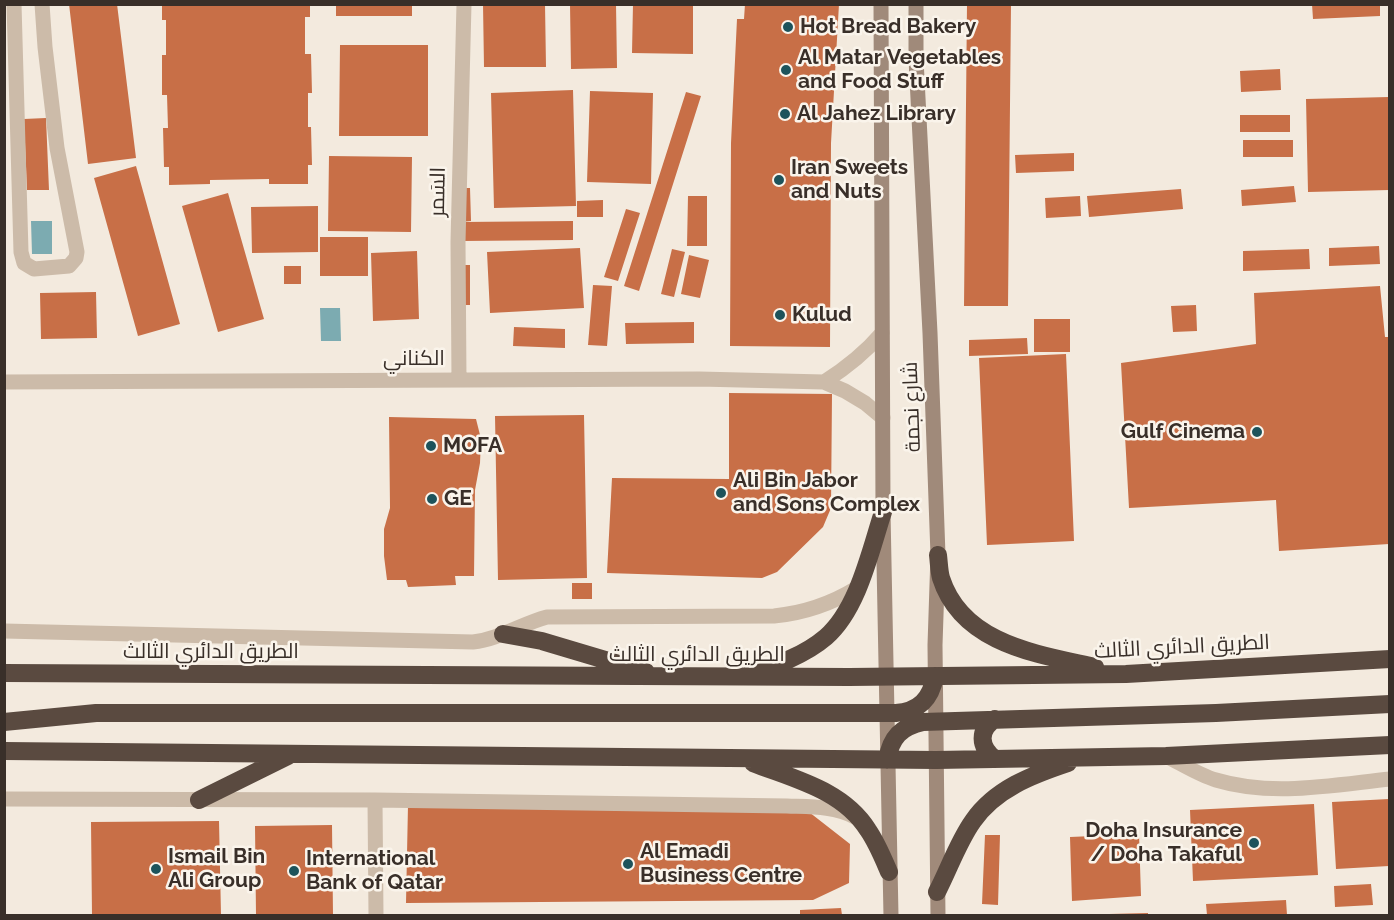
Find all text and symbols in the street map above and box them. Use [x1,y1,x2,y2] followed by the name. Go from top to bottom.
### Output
[800,14,976,40] place label: Hot Bread Bakery
[781,20,795,34] marker: Hot Bread Bakery
[798,45,1001,95] place label: Al Matar Vegetables and Food Stuff
[779,63,793,77] marker: Al Matar Vegetables and Food Stuff
[797,101,956,127] place label: Al Jahez Library
[778,107,792,121] marker: Al Jahez Library
[791,155,908,205] place label: Iran Sweets and Nuts
[425,167,451,217] street label: السَمر
[772,173,786,187] marker: Iran Sweets and Nuts
[792,302,852,328] place label: Kulud
[773,308,787,322] marker: Kulud
[383,346,445,372] street label: الكناني
[898,361,926,453] street label: شارع نجمة
[1121,419,1245,445] place label: Gulf Cinema
[1250,425,1264,439] marker: Gulf Cinema
[443,433,502,459] place label: MOFA
[424,439,438,453] marker: MOFA
[733,468,920,518] place label: Ali Bin Jabor and Sons Complex
[444,486,472,512] place label: GE
[714,486,728,500] marker: Ali Bin Jabor and Sons Complex
[425,492,439,506] marker: GE
[1093,630,1271,664] street label: الطريق الدائري الثالث
[123,639,299,665] street label: الطريق الدائري الثالث
[609,642,785,668] street label: الطريق الدائري الثالث
[1085,818,1242,868] place label: Doha Insurance / Doha Takaful
[1247,836,1261,850] marker: Doha Insurance / Doha Takaful
[640,839,802,889] place label: Al Emadi Business Centre
[168,844,265,894] place label: Ismail Bin Ali Group
[306,846,443,896] place label: International Bank of Qatar
[621,857,635,871] marker: Al Emadi Business Centre
[149,862,163,876] marker: Ismail Bin Ali Group
[287,864,301,878] marker: International Bank of Qatar

